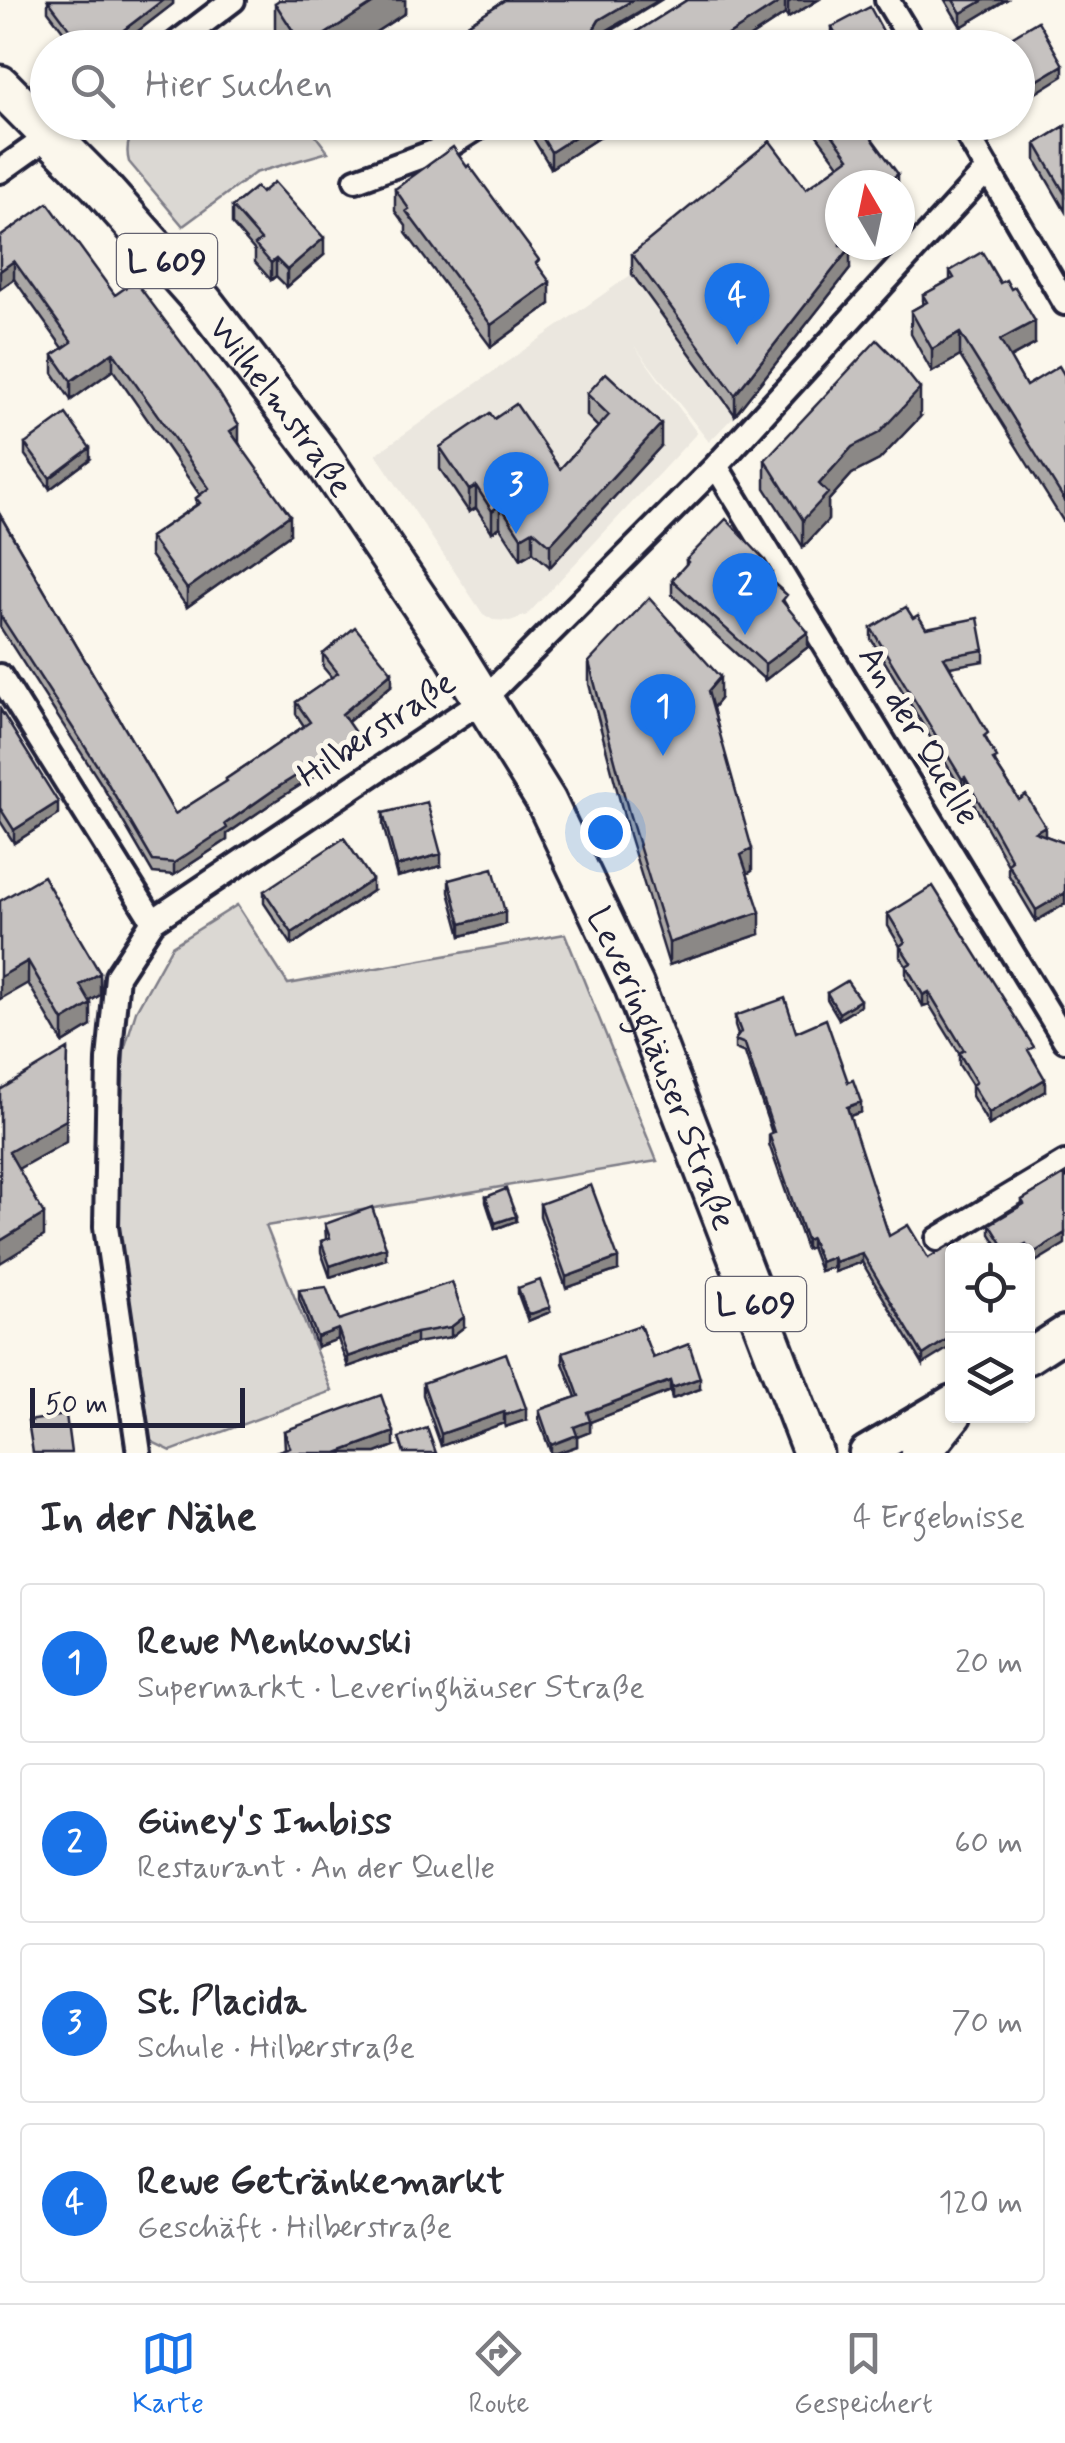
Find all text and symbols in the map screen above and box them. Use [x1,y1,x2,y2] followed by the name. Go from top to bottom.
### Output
[30,30,1035,140] search box
[65,58,120,113] icon: search
[145,61,333,110] text: Hier suchen
[825,170,915,260] north arrow
[117,234,217,288] road number: L 609
[704,262,770,345] pin: 4
[197,307,363,507] street label: Wilhelmstraße
[484,452,548,534] pin: 3
[712,552,778,635] pin: 2
[847,638,990,835] street label: An der Quelle
[289,660,465,799] street label: Hilberstraße
[630,674,696,756] pin: 1
[580,807,631,858] your location
[575,900,746,1237] street label: Leveringhäuser Straße
[945,1243,1035,1423] map controls
[945,1243,1035,1333] button: locate
[706,1277,806,1331] road number: L 609
[945,1333,1035,1423] button: layers
[30,1383,245,1428] scale bar
[45,1387,108,1424] text: 50 m
[40,1491,257,1546] text: In der Nähe
[853,1497,1025,1539] text: 4 Ergebnisse
[137,1618,412,1667] text: Rewe Menkowski
[67,1642,82,1684] text: 1
[955,1642,1023,1684] text: 20 m
[137,1667,645,1709] text: Supermarkt · Leveringhäuser Straße
[137,1798,392,1847] text: Güney's Imbiss
[67,1822,82,1864] text: 2
[954,1822,1023,1864] text: 60 m
[137,1847,495,1889] text: Restaurant · An der Quelle
[137,1978,306,2027] text: St. Placida
[67,2002,82,2044] text: 3
[951,2002,1023,2044] text: 70 m
[137,2027,415,2069] text: Schule · Hilberstraße
[137,2158,505,2207] text: Rewe Getränkemarkt
[65,2182,84,2224] text: 4
[938,2182,1023,2224] text: 120 m
[137,2207,452,2249] text: Geschäft · Hilberstraße
[132,2326,204,2423] tab: Karte
[468,2326,529,2423] tab: Route
[794,2326,933,2423] tab: Gespeichert

